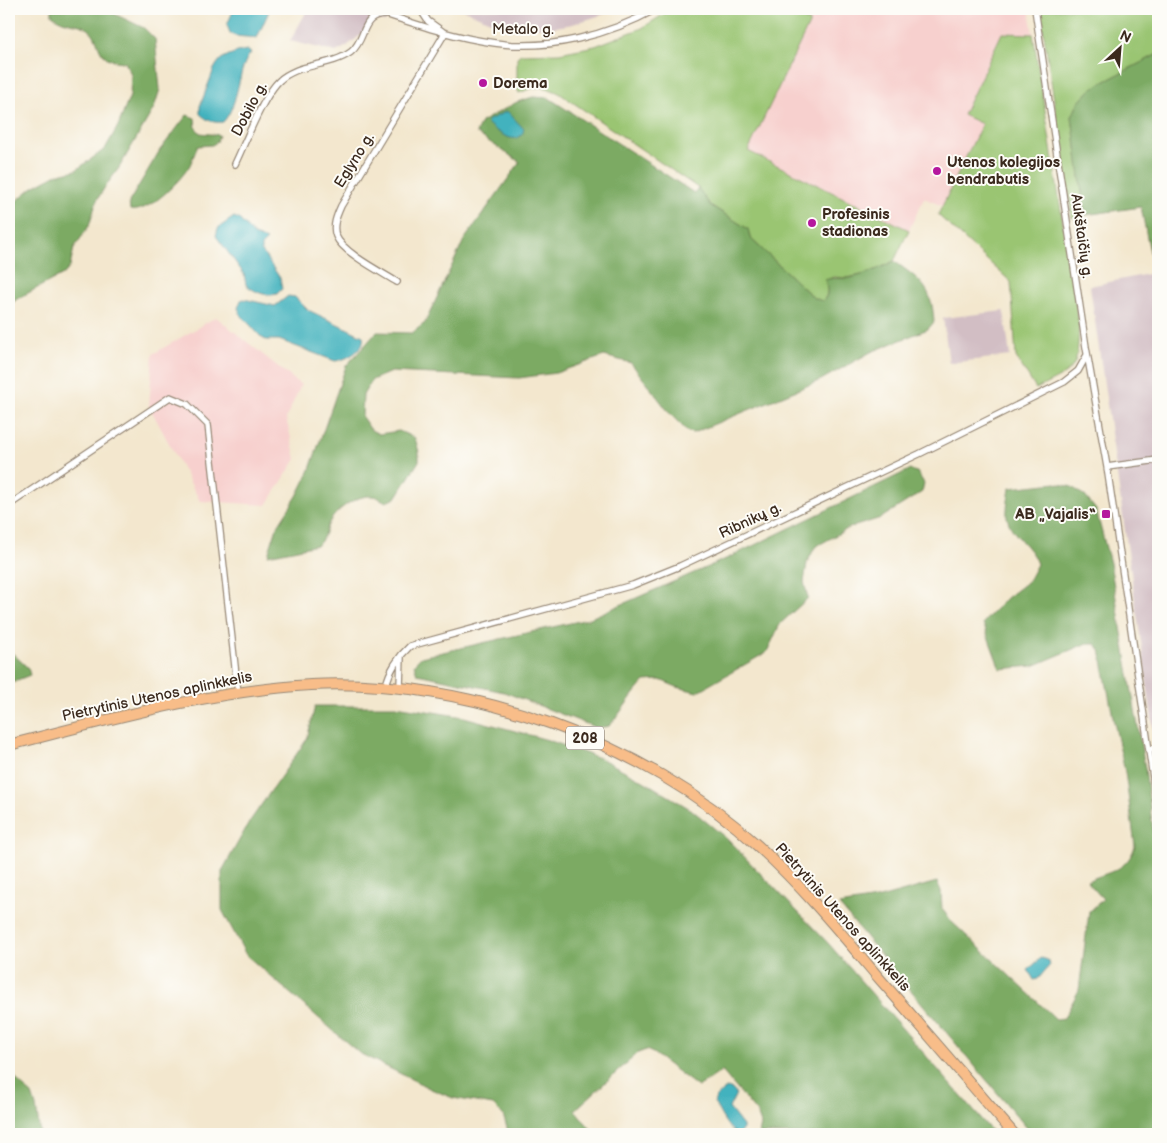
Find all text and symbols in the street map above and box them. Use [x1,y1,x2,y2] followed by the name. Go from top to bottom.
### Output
[492,20,554,39] street label: Metalo g.
[1094,22,1144,72] north arrow
[1117,27,1134,47] text: N
[493,74,548,93] place label: Dorema
[477,77,489,89] marker: Dorema
[227,79,272,140] street label: Dobilo g.
[330,129,379,191] street label: Eglyno g.
[947,153,1060,189] place label: Utenos kolegijos bendrabutis
[931,165,943,177] marker: Utenos kolegijos bendrabutis
[1066,193,1097,280] street label: Aukštaičių g.
[822,205,890,241] place label: Profesinis stadionas
[806,217,818,229] marker: Profesinis stadionas
[716,498,784,543] street label: Ribnikų g.
[1014,505,1096,524] place label: AB „Vajalis“
[1100,508,1112,520] marker: AB „Vajalis“
[60,667,254,726] street label: Pietrytinis Utenos aplinkkelis
[566,726,604,750] road number: 208
[771,839,915,996] street label: Pietrytinis Utenos aplinkkelis

